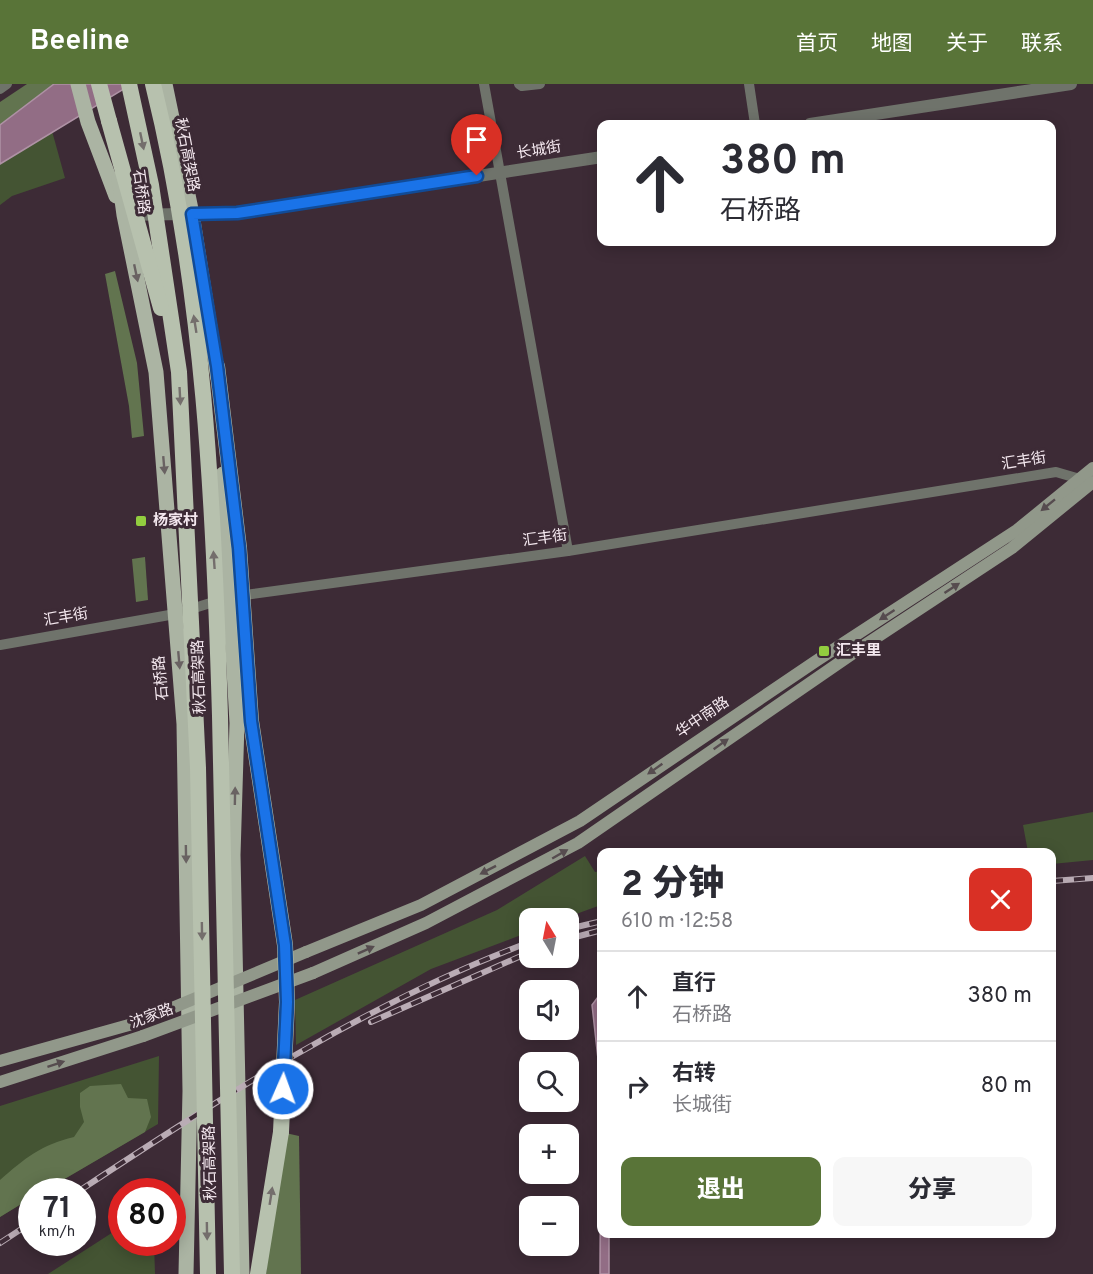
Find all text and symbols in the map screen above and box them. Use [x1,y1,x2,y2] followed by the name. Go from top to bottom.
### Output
[30,24,130,60] text: Beeline
[796,31,838,58] text: 首页
[871,31,913,58] text: 地图
[946,31,988,58] text: 关于
[1021,31,1063,58] text: 联系
[451,114,502,176] pin
[170,116,202,194] street label: 秋石高架路
[460,123,493,156] icon: arrive
[138,132,147,151] one-way arrow
[720,136,846,189] text: 380 m
[515,138,563,164] street label: 长城街
[621,144,699,222] icon: ahead
[127,168,153,216] street label: 石桥路
[720,195,801,229] text: 石桥路
[132,263,141,282] one-way arrow
[191,314,200,333] one-way arrow
[176,387,185,406] one-way arrow
[1000,449,1048,475] street label: 汇丰街
[159,456,169,475] one-way arrow
[1040,499,1056,512] one-way arrow
[153,511,198,531] place label: 杨家村
[134,514,148,528] marker: 杨家村
[521,526,569,552] street label: 汇丰街
[209,550,219,569] one-way arrow
[944,583,960,594] one-way arrow
[42,605,90,631] street label: 汇丰街
[879,610,896,621] one-way arrow
[189,639,211,715] street label: 秋石高架路
[836,642,881,661] place label: 汇丰里
[817,644,831,658] marker: 汇丰里
[174,650,184,669] one-way arrow
[151,655,173,701] street label: 石桥路
[672,693,733,743] street label: 华中南路
[713,739,729,750] one-way arrow
[647,763,663,775] one-way arrow
[230,786,240,805] one-way arrow
[182,845,191,864] one-way arrow
[551,849,568,859] one-way arrow
[621,863,724,909] text: 2 分钟
[480,866,497,875] one-way arrow
[969,868,1032,931] button: close
[519,908,579,968] north arrow
[519,908,579,1256] map controls
[621,909,733,935] text: 610 m · 12:58
[197,921,207,940] one-way arrow
[357,944,375,954] one-way arrow
[672,971,716,998] text: 直行
[519,980,579,1040] button: sound
[621,980,654,1013] icon: ahead
[968,983,1032,1010] text: 380 m
[128,1000,176,1034] street label: 沈家路
[672,1003,732,1029] text: 石桥路
[519,1052,579,1112] button: search
[251,1057,315,1121] position arrow
[47,1059,65,1069] one-way arrow
[672,1061,716,1088] text: 右转
[621,1070,654,1103] icon: right
[981,1073,1032,1100] text: 80 m
[672,1093,732,1119] text: 长城街
[519,1124,579,1184] button: +
[201,1125,221,1201] street label: 秋石高架路
[621,1157,821,1226] button: 退出
[833,1157,1032,1226] button: 分享
[108,1178,186,1256] speed limit sign: 80
[267,1186,276,1205] one-way arrow
[43,1191,71,1228] text: 71
[519,1196,579,1256] button: −
[202,1221,212,1240] one-way arrow
[39,1223,75,1242] text: km/h

